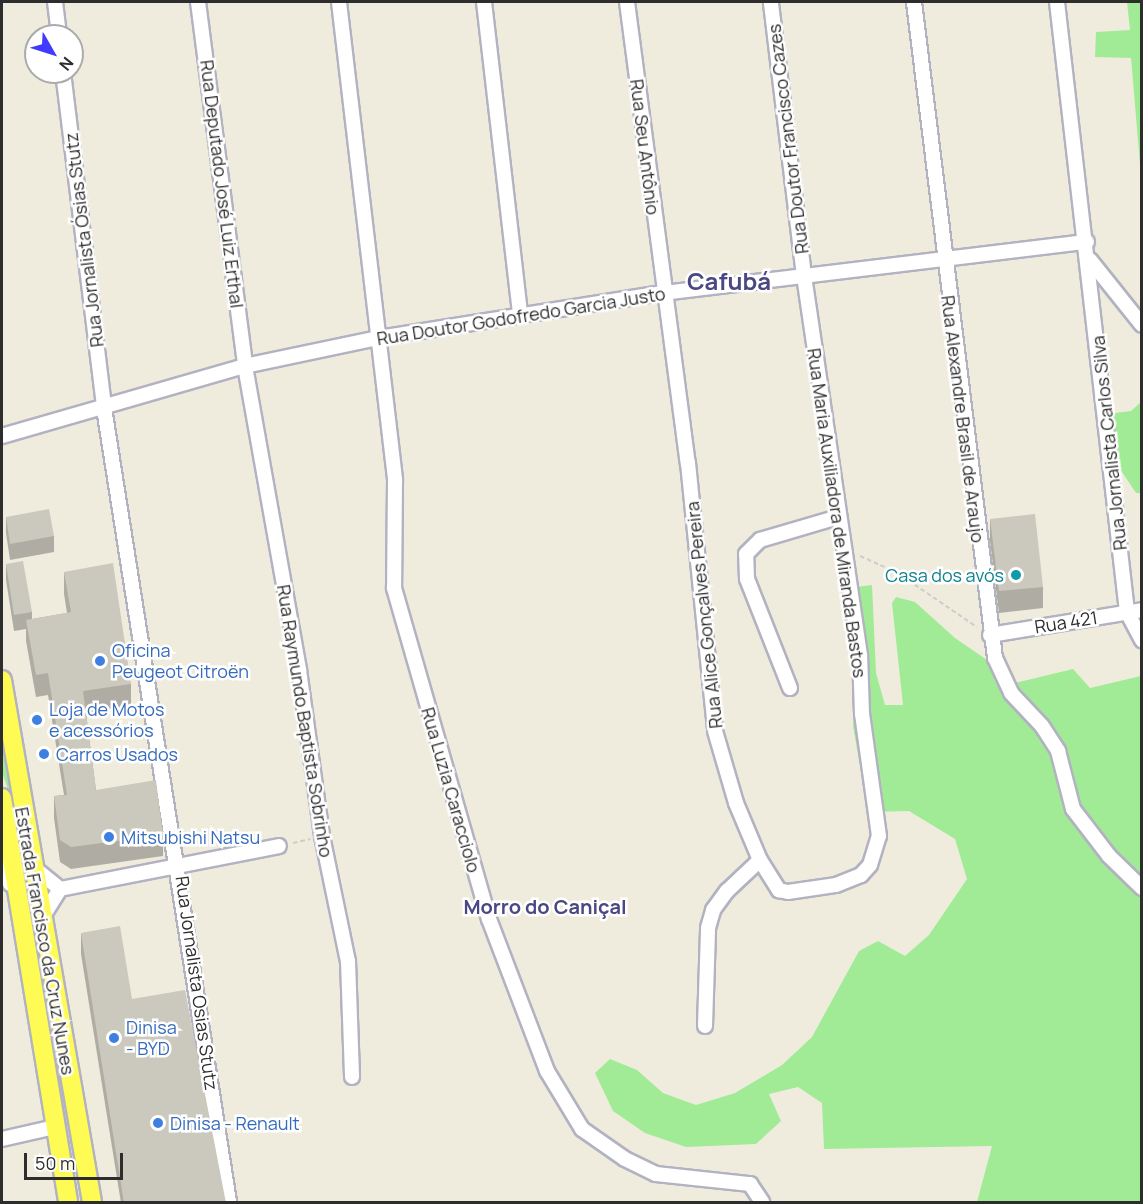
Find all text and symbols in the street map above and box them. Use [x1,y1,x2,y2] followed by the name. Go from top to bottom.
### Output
[763,23,813,255] street label: Rua Doutor Francisco Cazes
[24,24,84,84] north arrow
[54,53,79,75] text: N
[196,59,248,309] street label: Rua Deputado José Luiz Erthal
[626,78,664,216] street label: Rua Seu Antônio
[60,132,108,348] street label: Rua Jornalista Ósias Stutz
[687,267,771,295] district label: Cafubá
[375,283,667,349] street label: Rua Doutor Godofredo Garcia Justo
[937,294,989,544] street label: Rua Alexandre Brasil de Araujo
[1087,335,1131,551] street label: Rua Jornalista Carlos Silva
[803,347,871,679] street label: Rua Maria Auxiliadora de Miranda Bastos
[681,500,727,730] street label: Rua Alice Gonçalves Pereira
[885,564,1004,586] place label: Casa dos avós
[1009,568,1023,582] marker: Casa dos avós
[273,583,337,859] street label: Rua Raymundo Baptista Sobrinho
[1033,606,1099,638] street label: Rua 421
[112,640,249,682] place label: Oficina Peugeot Citroën
[93,654,107,668] marker: Oficina Peugeot Citroën
[49,699,164,742] place label: Loja de Motos e acessórios
[417,705,485,875] street label: Rua Luzia Caracciolo
[30,713,44,727] marker: Loja de Motos e acessórios
[56,743,178,765] place label: Carros Usados
[37,747,51,761] marker: Carros Usados
[11,805,79,1077] street label: Estrada Francisco da Cruz Nunes
[121,826,260,848] place label: Mitsubishi Natsu
[102,830,116,844] marker: Mitsubishi Natsu
[171,875,223,1091] street label: Rua Jornalista Osias Stutz
[463,894,627,918] district label: Morro do Caniçal
[126,1017,177,1060] place label: Dinisa - BYD
[107,1031,121,1045] marker: Dinisa - BYD
[170,1112,300,1134] place label: Dinisa - Renault
[151,1116,165,1130] marker: Dinisa - Renault
[27,1141,126,1179] scale bar
[35,1151,75,1175] text: 50 m

